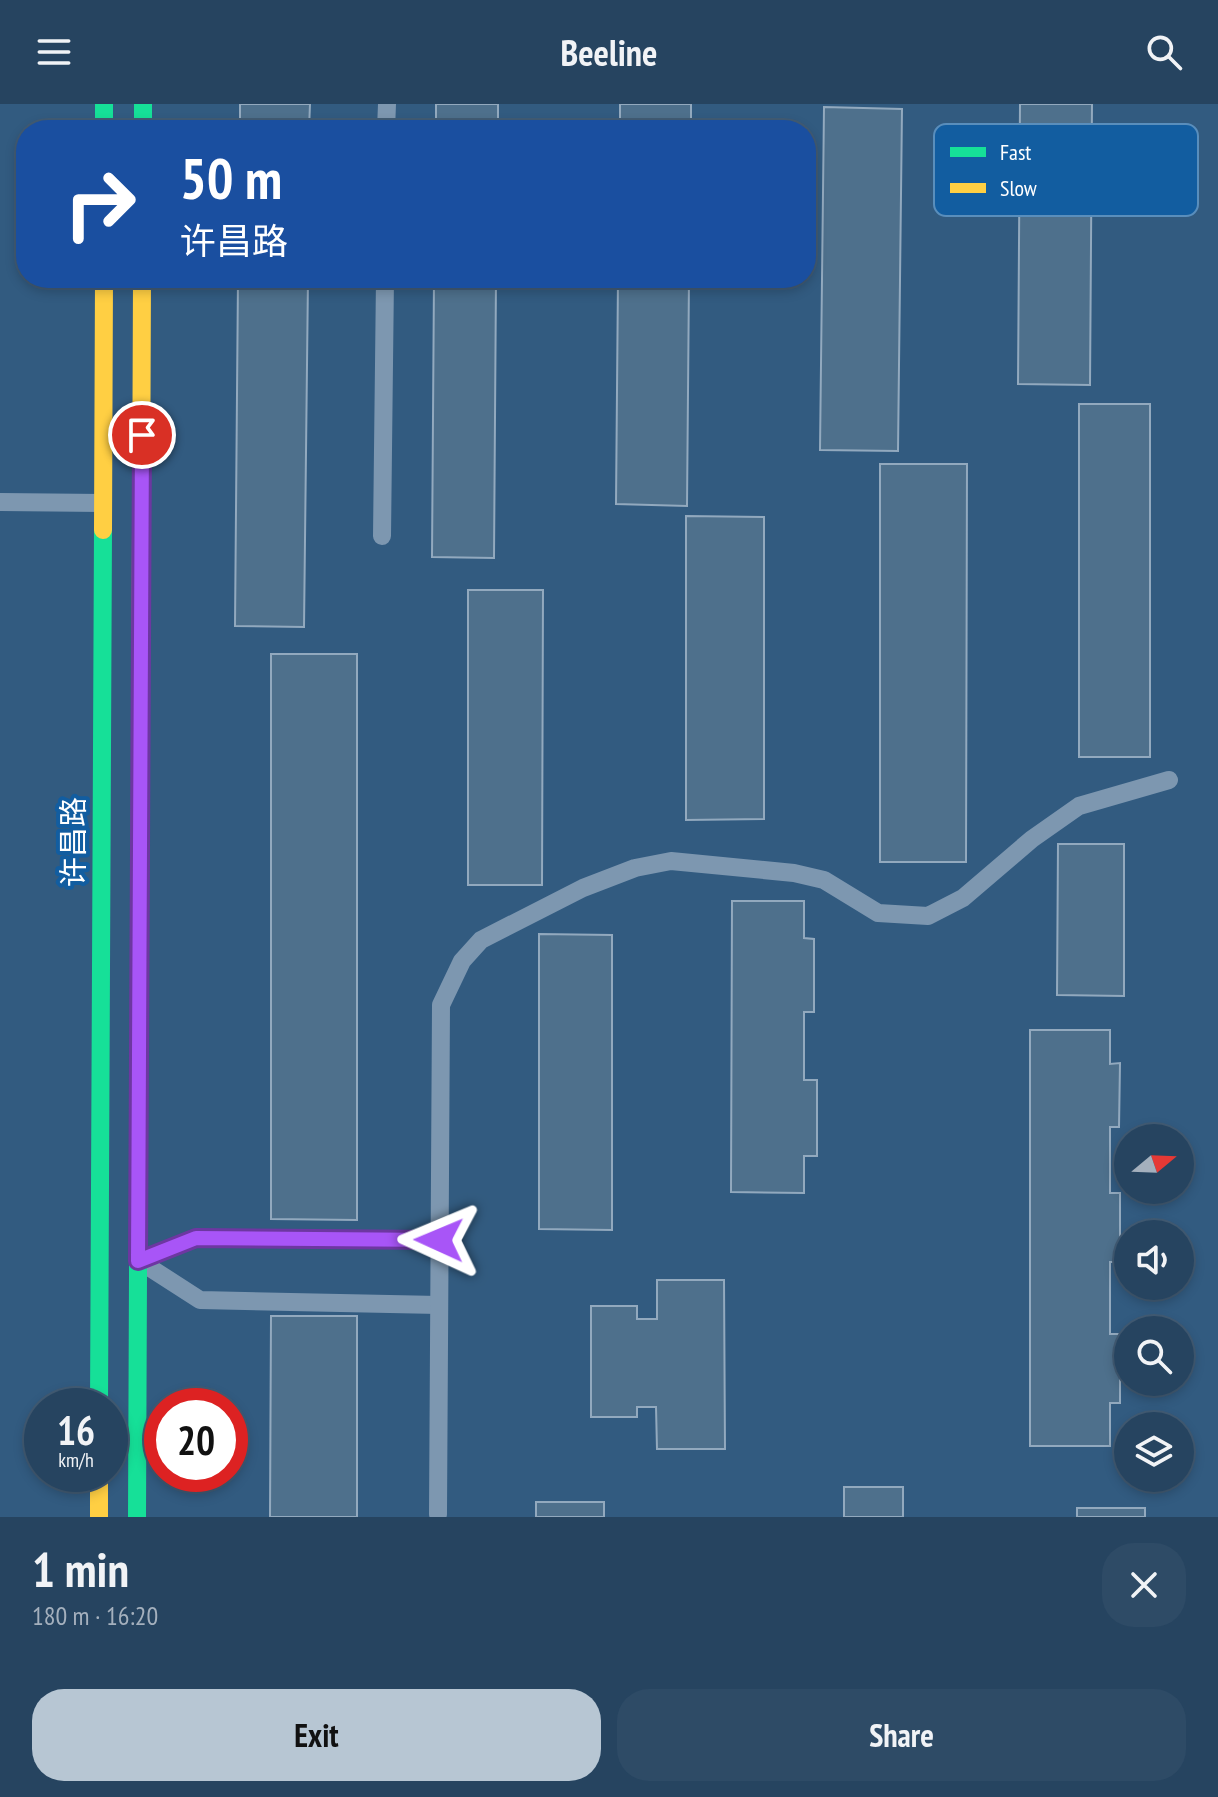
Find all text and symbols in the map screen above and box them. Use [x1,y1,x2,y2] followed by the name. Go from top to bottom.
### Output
[561,29,657,76] text: Beeline
[32,30,76,74] icon: menu
[1142,30,1186,74] icon: search
[934,124,1198,216] legend
[1000,138,1031,166] text: Fast
[180,142,282,214] text: 50 m
[48,152,152,256] icon: right
[1000,174,1037,202] text: Slow
[180,217,288,264] text: 许昌路
[108,401,176,469] pin
[120,413,164,457] icon: arrive
[53,797,92,887] street label: 许昌路
[1114,1124,1194,1204] north arrow
[1114,1124,1194,1492] map controls
[397,1198,481,1282] position arrow
[1114,1220,1194,1300] button: sound
[1114,1316,1194,1396] button: search
[144,1388,248,1492] speed limit sign: 20
[57,1404,95,1456] text: 16
[1114,1412,1194,1492] button: layers
[58,1447,94,1473] text: km/h
[32,1538,129,1600] text: 1 min
[1102,1543,1186,1627] button: close
[32,1599,158,1632] text: 180 m · 16:20
[32,1689,601,1781] button: Exit
[617,1689,1186,1781] button: Share

